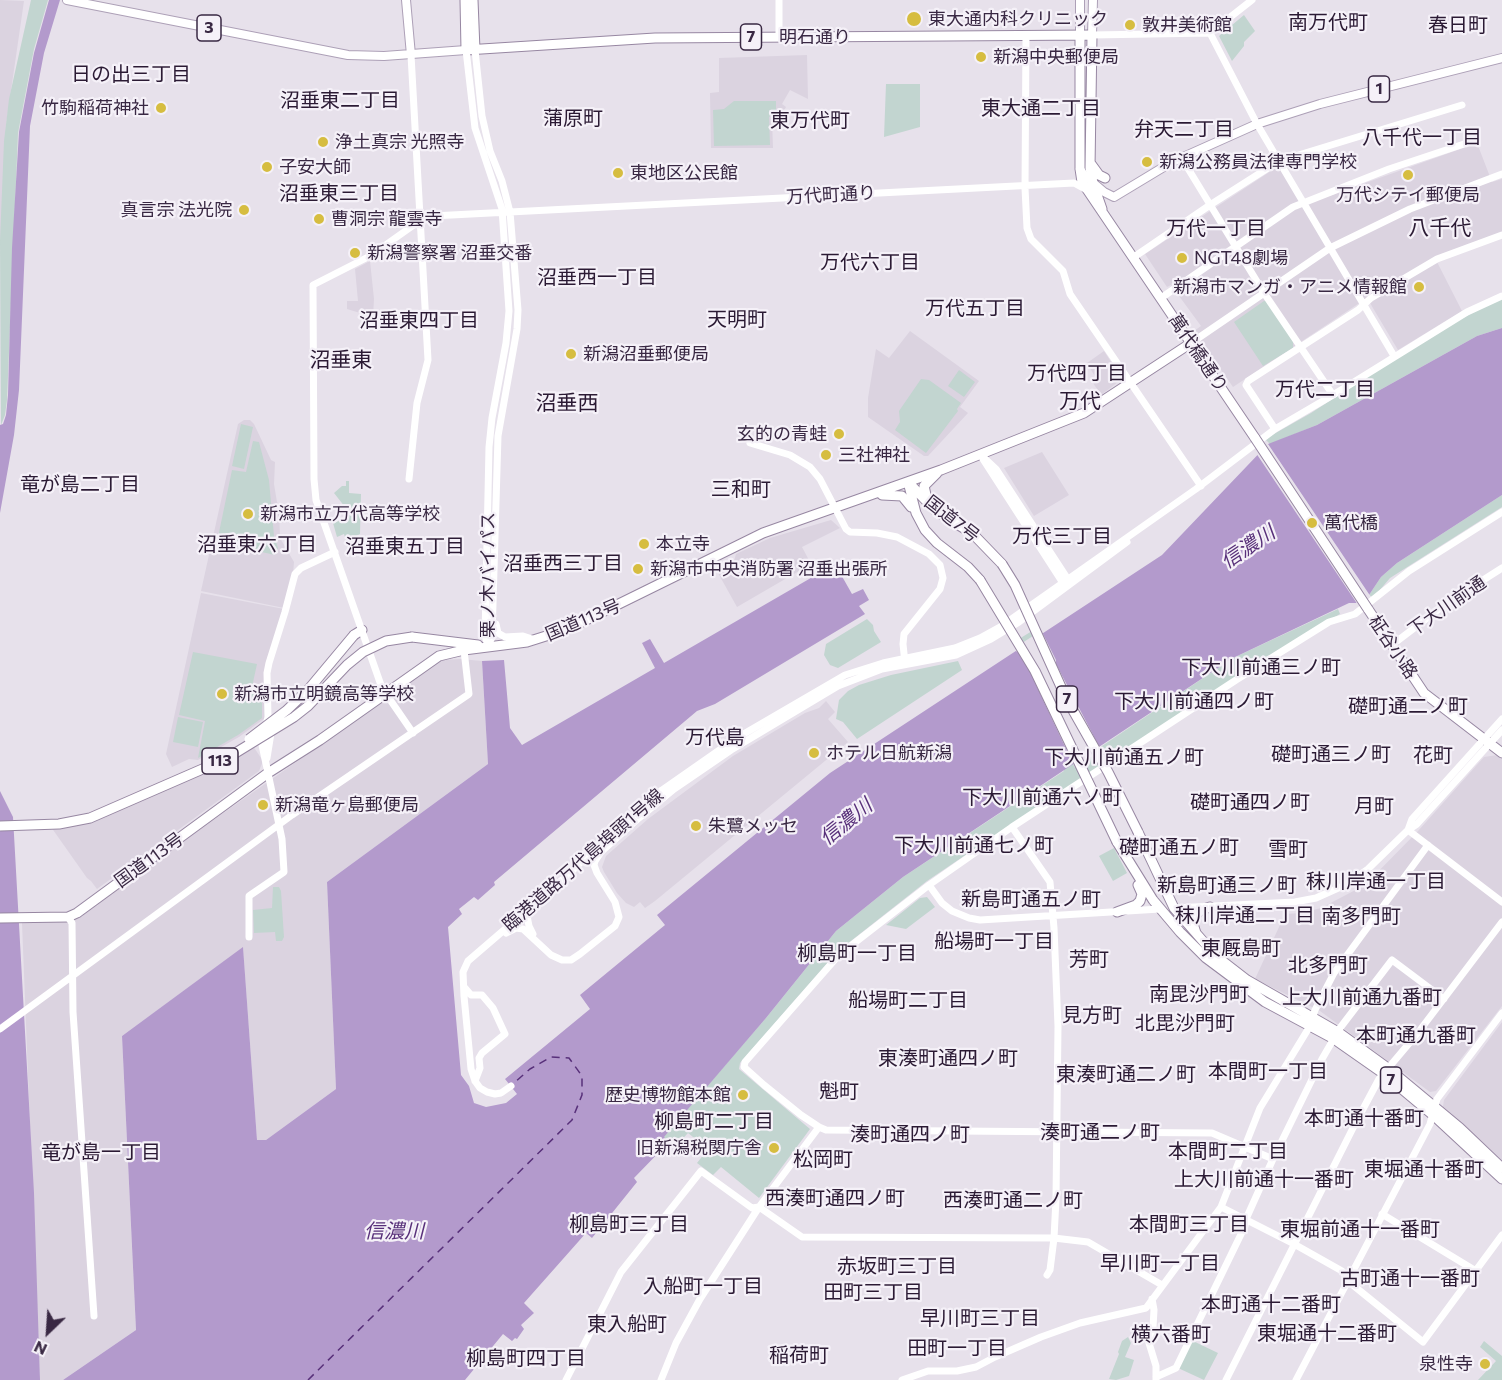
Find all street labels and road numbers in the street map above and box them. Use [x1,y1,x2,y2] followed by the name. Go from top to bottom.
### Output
[197,15,221,41] road number: 3
[740,24,762,50] road number: 7
[779,26,851,48] street label: 明石通り
[1368,76,1390,102] road number: 1
[785,182,877,208] street label: 万代町通り
[1164,310,1232,396] street label: 萬代橋通り
[920,491,984,547] street label: 国道7号
[477,512,499,638] street label: 栗ノ木バイパス
[1404,571,1490,641] street label: 下大川前通
[542,594,624,646] street label: 国道113号
[1364,611,1422,683] street label: 柾谷小路
[1056,686,1078,712] road number: 7
[202,748,238,774] road number: 113
[498,784,668,936] street label: 臨港道路万代島埠頭1号線
[110,828,188,892] street label: 国道113号
[1380,1067,1402,1093] road number: 7

